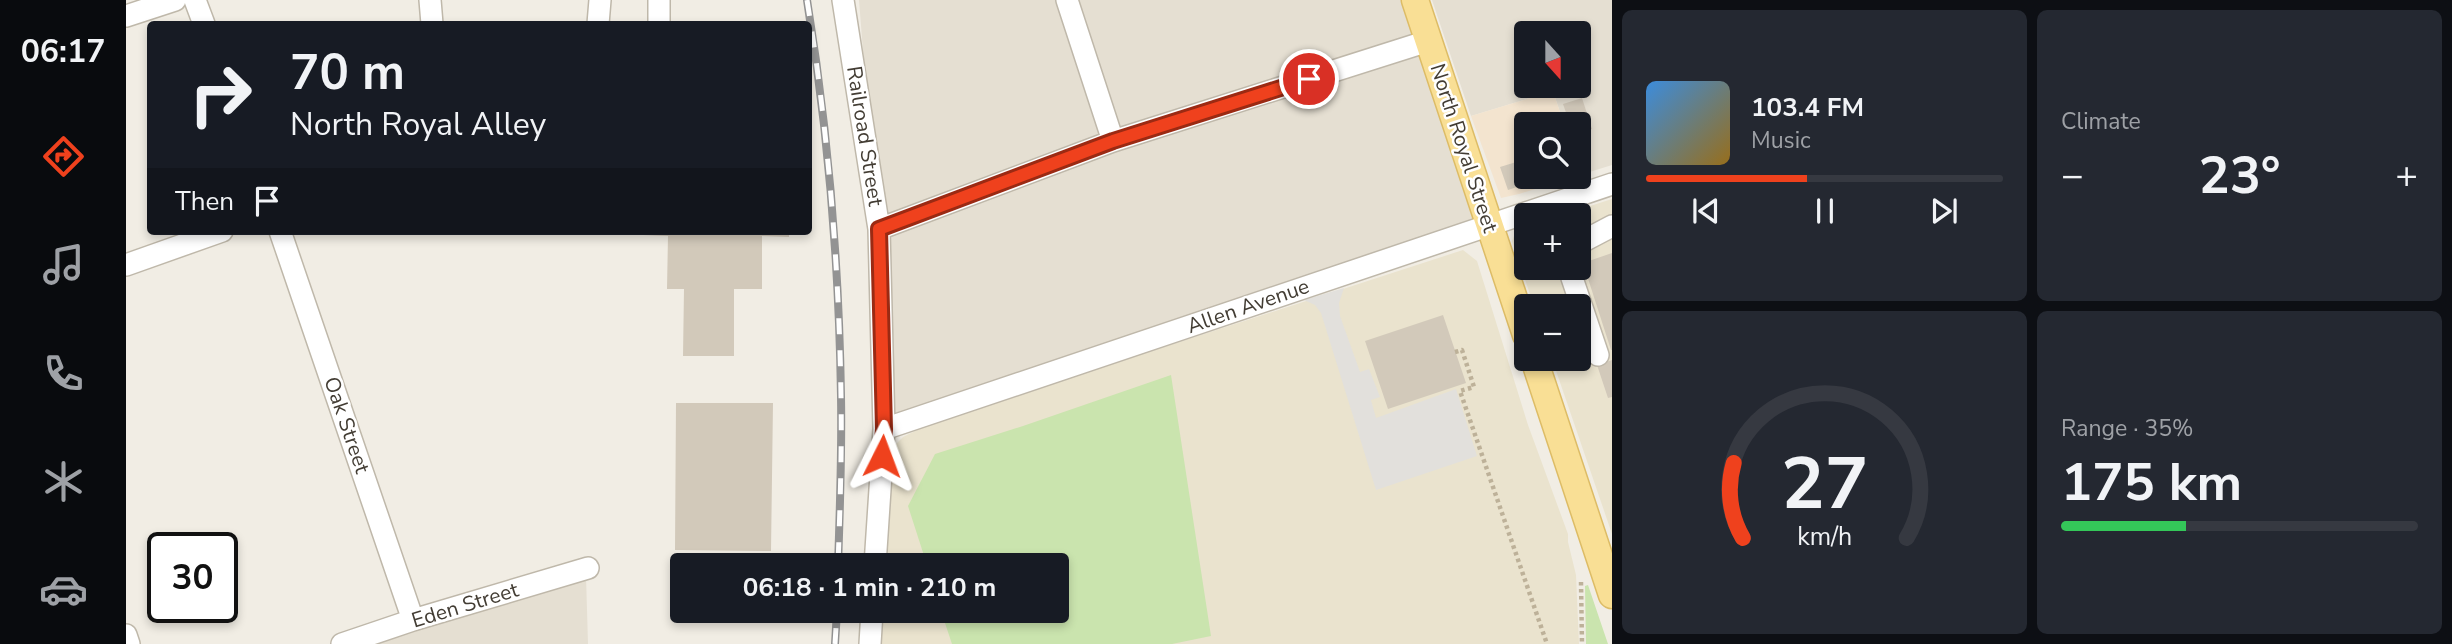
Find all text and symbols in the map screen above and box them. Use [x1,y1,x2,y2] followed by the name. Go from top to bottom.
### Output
[1514,21,1591,98] north arrow
[1514,21,1591,371] map controls
[21,30,105,73] text: 06:17
[290,39,405,106] text: 70 m
[175,49,266,140] icon: right
[1279,49,1339,109] pin
[1290,60,1328,98] icon: arrive
[1424,60,1505,237] street label: North Royal Street
[840,64,890,209] street label: Railroad Street
[1751,90,1864,125] text: 103.4 FM
[290,103,546,146] text: North Royal Alley
[2061,106,2141,137] text: Climate
[1514,112,1591,189] button: search
[1751,125,1811,156] text: Music
[39,132,88,181] icon: directions
[2198,140,2281,211] text: 23°
[2061,150,2084,201] text: −
[2395,150,2418,201] text: +
[248,182,286,220] icon: arrive
[175,184,234,219] text: Then
[1687,192,1725,230] icon: previous
[1806,192,1844,230] icon: pause
[1925,192,1963,230] icon: next
[1514,203,1591,280] button: +
[39,240,88,289] icon: music
[1183,272,1313,340] street label: Allen Avenue
[1514,294,1591,371] button: −
[39,349,88,398] icon: phone
[317,373,377,478] street label: Oak Street
[2061,413,2193,444] text: Range · 35%
[845,419,919,493] position arrow
[1781,435,1868,535] text: 27
[2061,447,2242,518] text: 175 km
[39,457,88,506] icon: climate
[1797,520,1852,554] text: km/h
[147,532,238,623] speed limit sign: 30
[39,565,88,614] icon: car
[743,570,996,605] text: 06:18 · 1 min · 210 m
[408,575,522,634] street label: Eden Street

